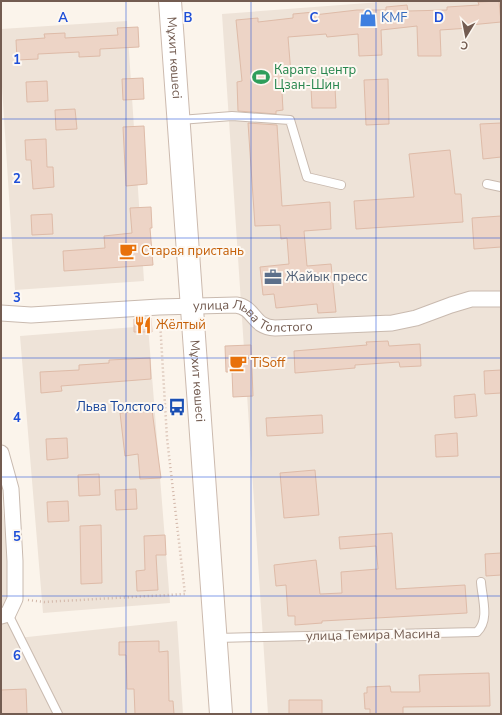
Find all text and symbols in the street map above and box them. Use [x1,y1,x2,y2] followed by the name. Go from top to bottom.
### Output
[358,8,378,28] shop icon: KMF
[58,9,68,27] text: A
[184,9,193,27] text: B
[310,9,319,27] text: C
[381,9,407,27] place label: KMF
[434,9,444,27] text: D
[162,16,186,100] street label: Мұхит көшесі
[446,16,486,56] north arrow
[459,37,469,53] text: С
[13,51,21,69] text: 1
[274,61,356,94] place label: Карате центр Цзан-Шин
[251,67,271,87] sports icon: Карате центр Цзан-Шин
[13,170,21,188] text: 2
[118,241,138,261] cafe icon: Старая пристань
[141,242,244,260] place label: Старая пристань
[263,267,283,287] office icon: Жайык пресс
[286,268,368,286] place label: Жайык пресс
[13,289,21,307] text: 3
[193,295,313,337] street label: улица Льва Толстого
[133,315,153,335] restaurant icon: Жёлтый
[156,316,206,334] place label: Жёлтый
[185,339,209,423] street label: Мұхит көшесі
[228,353,248,373] cafe icon: TiSoff
[251,354,286,372] place label: TiSoff
[167,397,187,417] bus stop icon: Льва Толстого
[76,398,164,416] place label: Льва Толстого
[13,409,21,427] text: 4
[13,528,21,546] text: 5
[306,625,440,645] street label: улица Темира Масина
[13,647,21,665] text: 6

